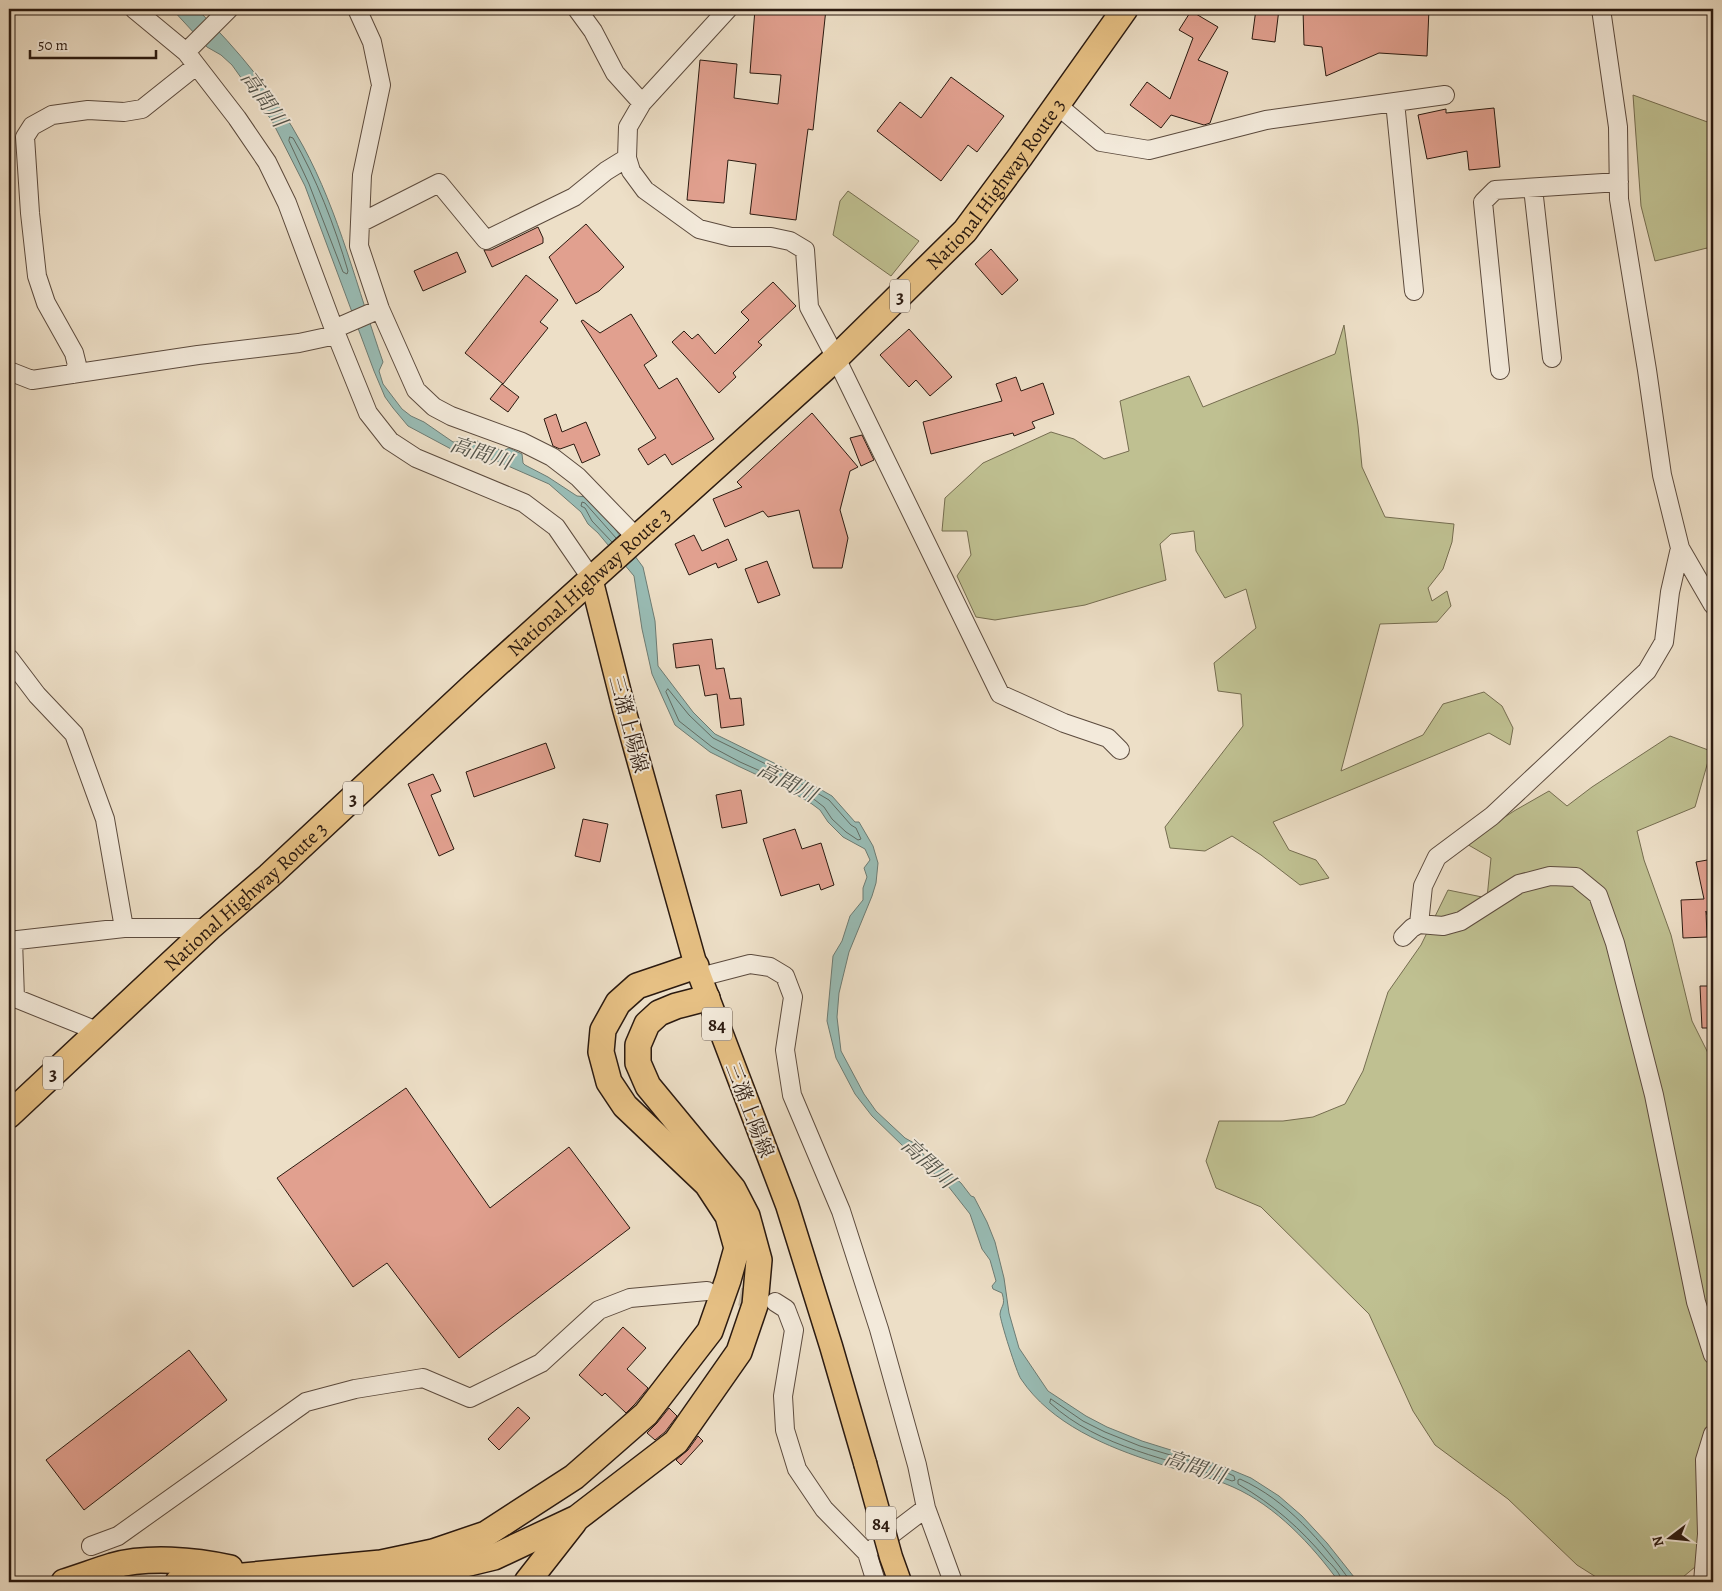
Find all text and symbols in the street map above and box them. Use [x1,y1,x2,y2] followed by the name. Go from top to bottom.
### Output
[30,28,156,60] scale bar
[38,35,68,55] text: 50 m
[234,65,295,134] water label: 高間川
[920,93,1072,276] street label: National Highway Route 3
[890,280,910,312] road number: 3
[447,430,517,477] water label: 高間川
[502,501,677,663] street label: National Highway Route 3
[603,672,654,776] street label: 三潴上陽線
[753,755,823,810] water label: 高間川
[343,781,363,814] road number: 3
[158,816,333,978] street label: National Highway Route 3
[702,1008,732,1040] road number: 84
[43,1056,63,1090] road number: 3
[719,1059,780,1162] street label: 三潴上陽線
[895,1131,962,1196] water label: 高間川
[1161,1444,1231,1491] water label: 高間川
[866,1506,896,1540] road number: 84
[1644,1514,1694,1564] north arrow
[1647,1534,1669,1549] text: N

